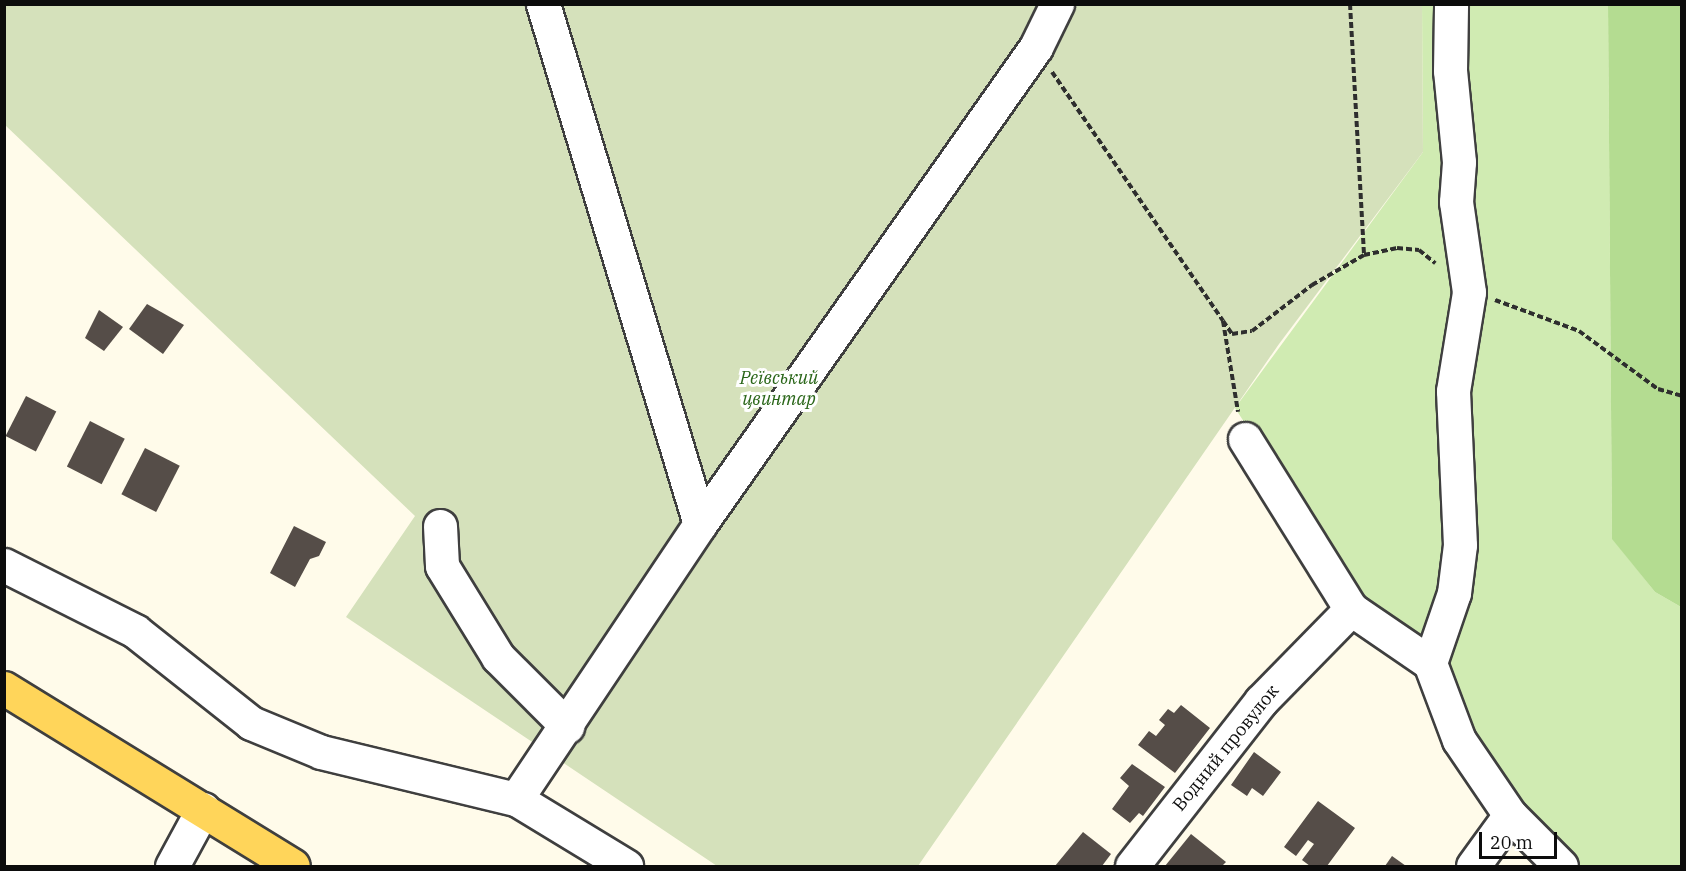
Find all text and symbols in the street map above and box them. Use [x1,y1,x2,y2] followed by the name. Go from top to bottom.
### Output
[740,368,818,410] park label: Реївський цвинтар
[1168,681,1284,815] street label: Водний провулок
[1482,820,1560,858] scale bar
[1490,831,1533,854] text: 20 m

